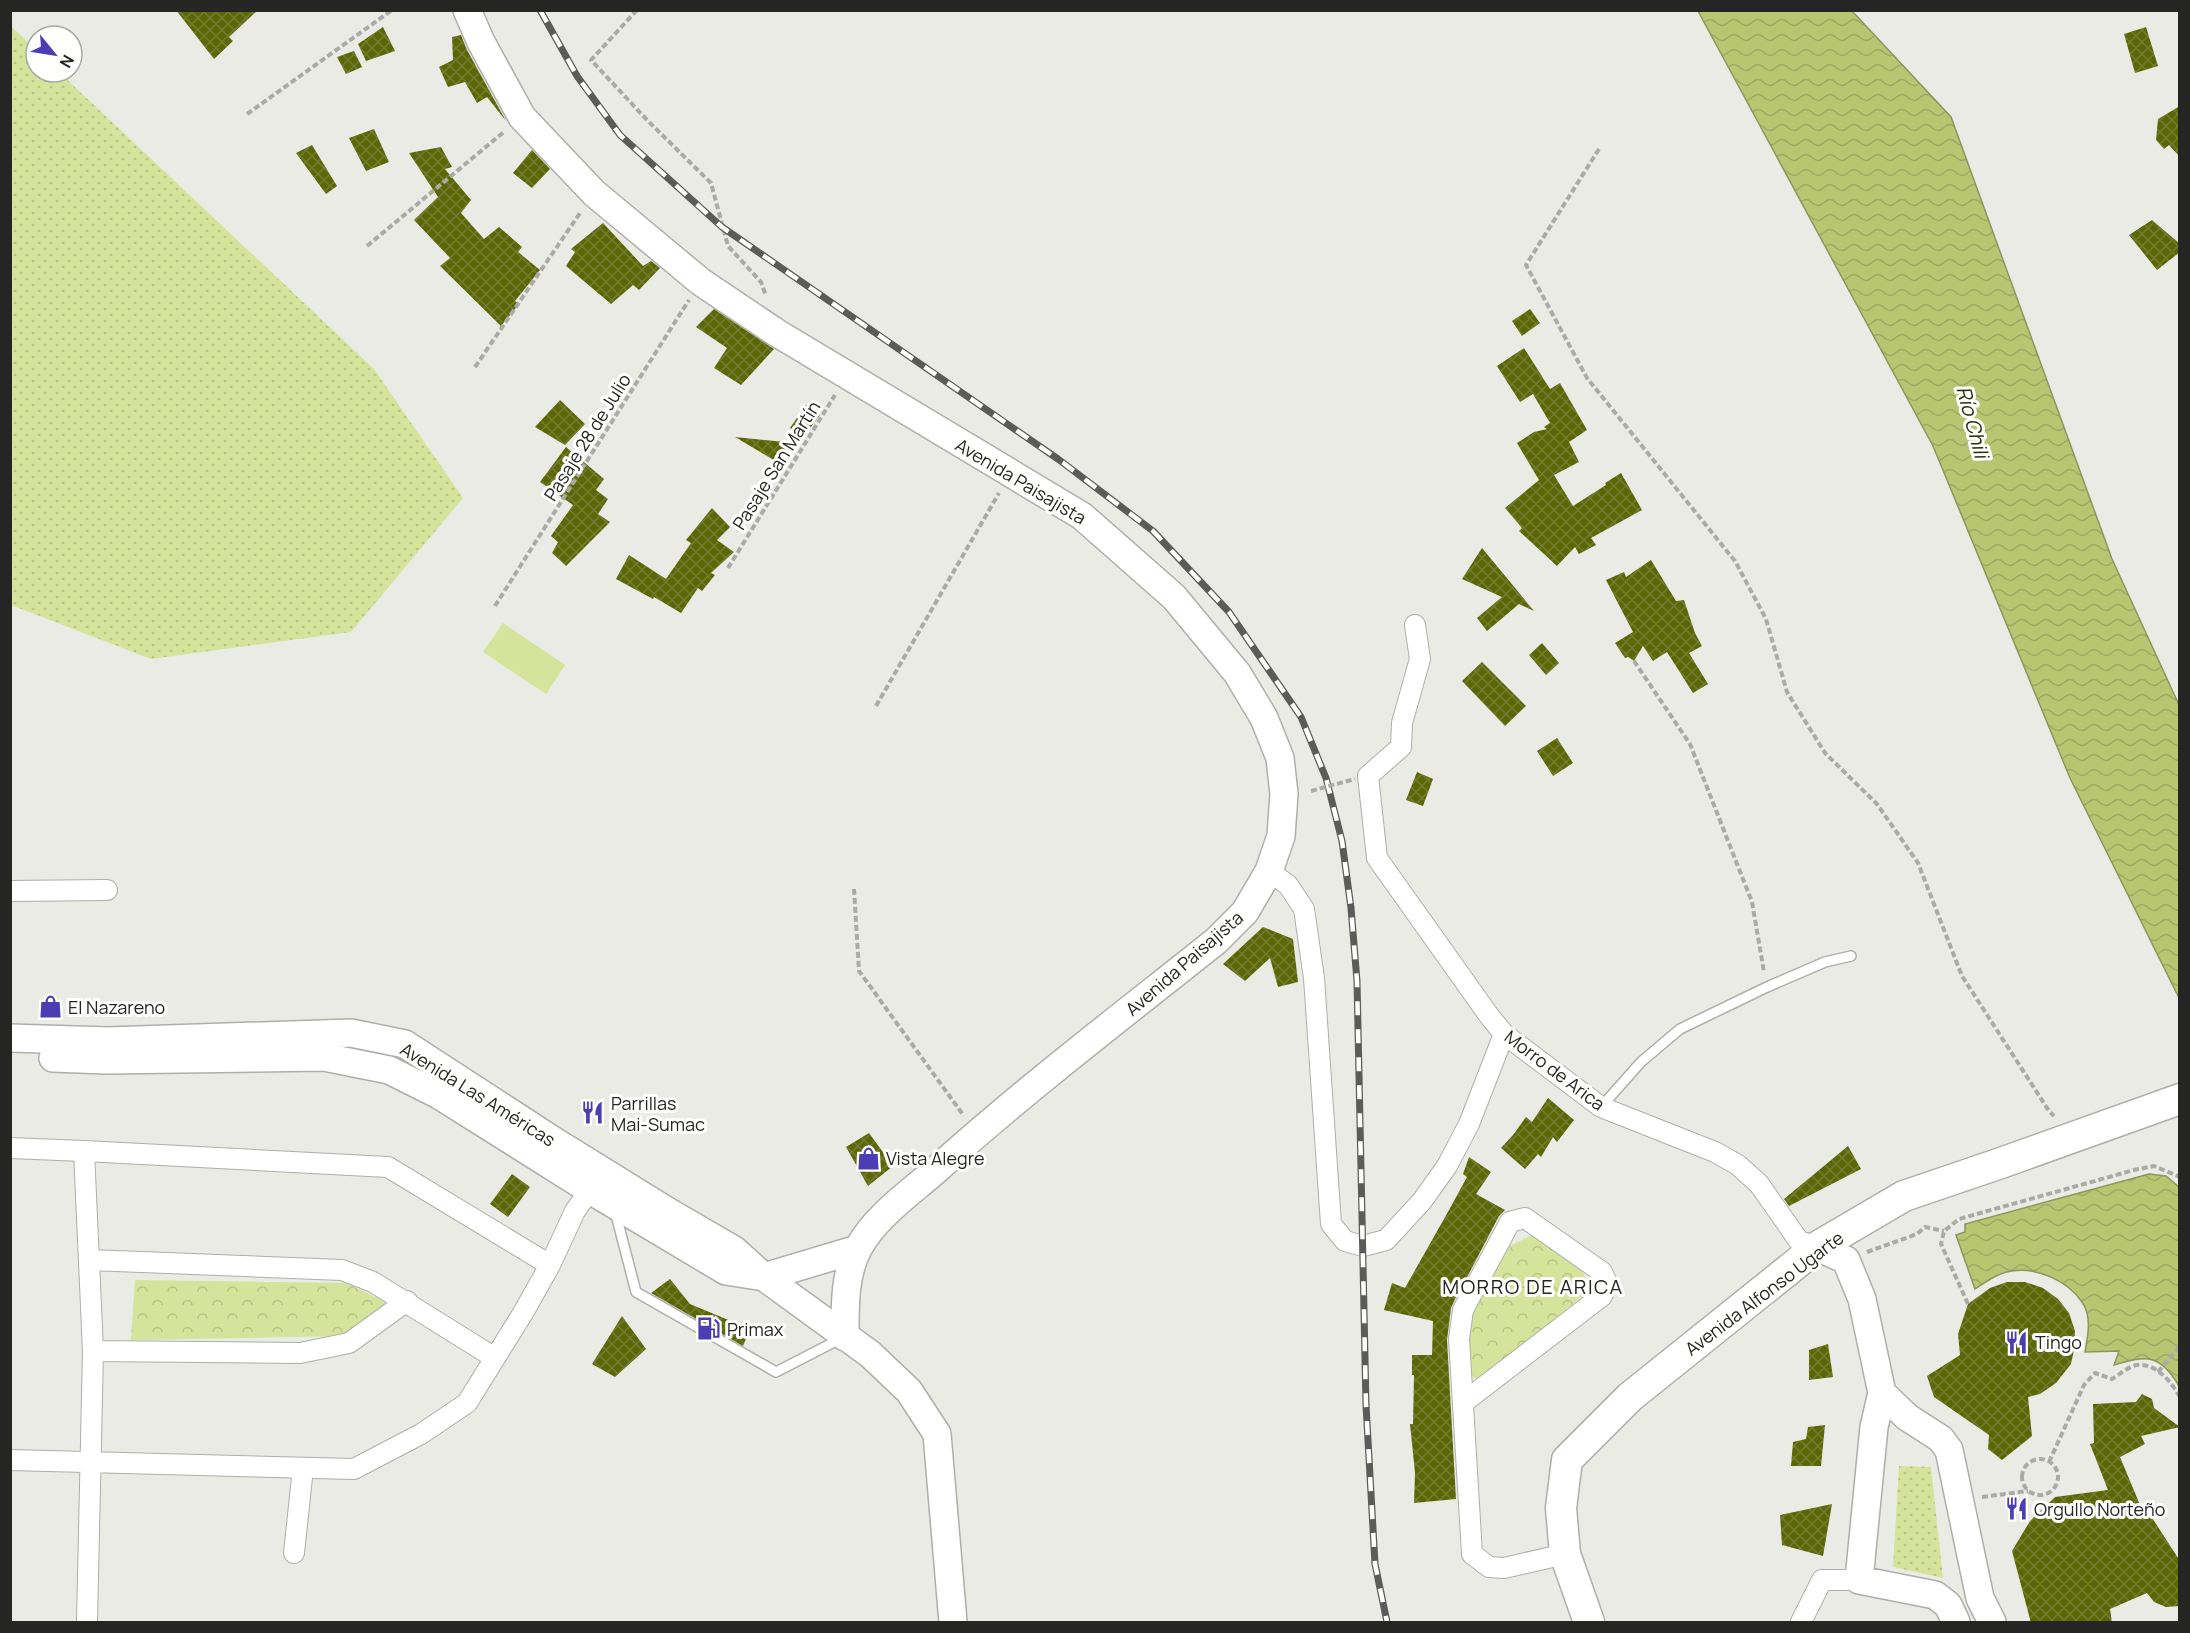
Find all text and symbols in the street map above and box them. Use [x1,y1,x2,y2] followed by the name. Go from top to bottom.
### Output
[24,24,84,84] north arrow
[55,51,79,72] text: N
[538,369,636,505] street label: Pasaje 28 de Julio
[1950,383,1996,463] water label: Río Chili
[727,396,825,534] street label: Pasaje San Martín
[951,433,1091,529] street label: Avenida Paisajista
[1120,905,1248,1021] street label: Avenida Paisajista
[37,994,63,1020] shop icon: El Nazareno
[68,995,165,1019] place label: El Nazareno
[1500,1024,1610,1116] street label: Morro de Arica
[396,1037,560,1151] street label: Avenida Las Américas
[611,1091,705,1136] place label: Parrillas Mai-Sumac
[580,1100,606,1126] restaurant icon: Parrillas Mai-Sumac
[855,1145,881,1171] shop icon: Vista Alegre
[886,1146,985,1170] place label: Vista Alegre
[1680,1225,1848,1361] street label: Avenida Alfonso Ugarte
[1442,1273,1624,1300] district label: MORRO DE ARICA
[696,1316,722,1342] fuel station icon: Primax
[727,1317,784,1341] place label: Primax
[2004,1329,2030,1355] restaurant icon: Tingo
[2035,1330,2082,1354] place label: Tingo
[2003,1496,2029,1522] restaurant icon: Orgullo Norteño
[2034,1497,2165,1521] place label: Orgullo Norteño

